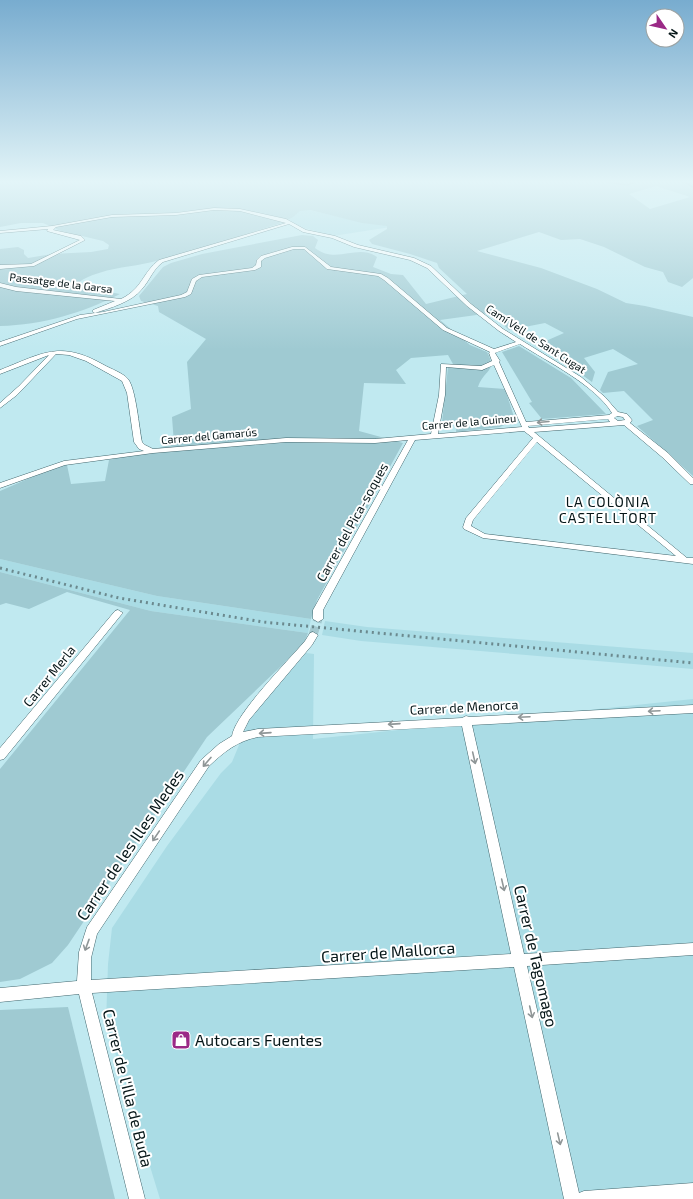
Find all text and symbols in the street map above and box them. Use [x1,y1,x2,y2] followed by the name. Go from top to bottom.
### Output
[645,8,685,48] north arrow
[666,27,681,41] text: N
[9,270,113,295] street label: Passatge de la Garsa
[484,301,589,376] street label: Camí Vell de Sant Cugat
[421,411,517,432] street label: Carrer de la Guineu
[537,419,550,426] one-way arrow
[161,425,258,446] street label: Carrer del Gamarús
[313,460,391,584] street label: Carrer del Pica-soques
[559,493,657,526] district label: LA COLÒNIA CASTELLTORT
[19,642,79,710] street label: Carrer Merla
[409,696,519,718] street label: Carrer de Menorca
[648,707,661,714] one-way arrow
[518,713,531,721] one-way arrow
[388,721,401,728] one-way arrow
[259,729,272,736] one-way arrow
[471,751,479,764] one-way arrow
[202,757,211,768] one-way arrow
[72,766,187,924] street label: Carrer de les Illes Medes
[152,830,160,841] one-way arrow
[499,878,507,891] one-way arrow
[511,883,562,1029] street label: Carrer de Tagomago
[320,937,456,966] street label: Carrer de Mallorca
[82,939,90,951] one-way arrow
[527,1005,535,1018] one-way arrow
[100,1007,157,1169] street label: Carrer de l'Illa de Buda
[170,1029,192,1051] shop icon: Autocars Fuentes
[195,1030,322,1049] place label: Autocars Fuentes
[555,1132,563,1145] one-way arrow

